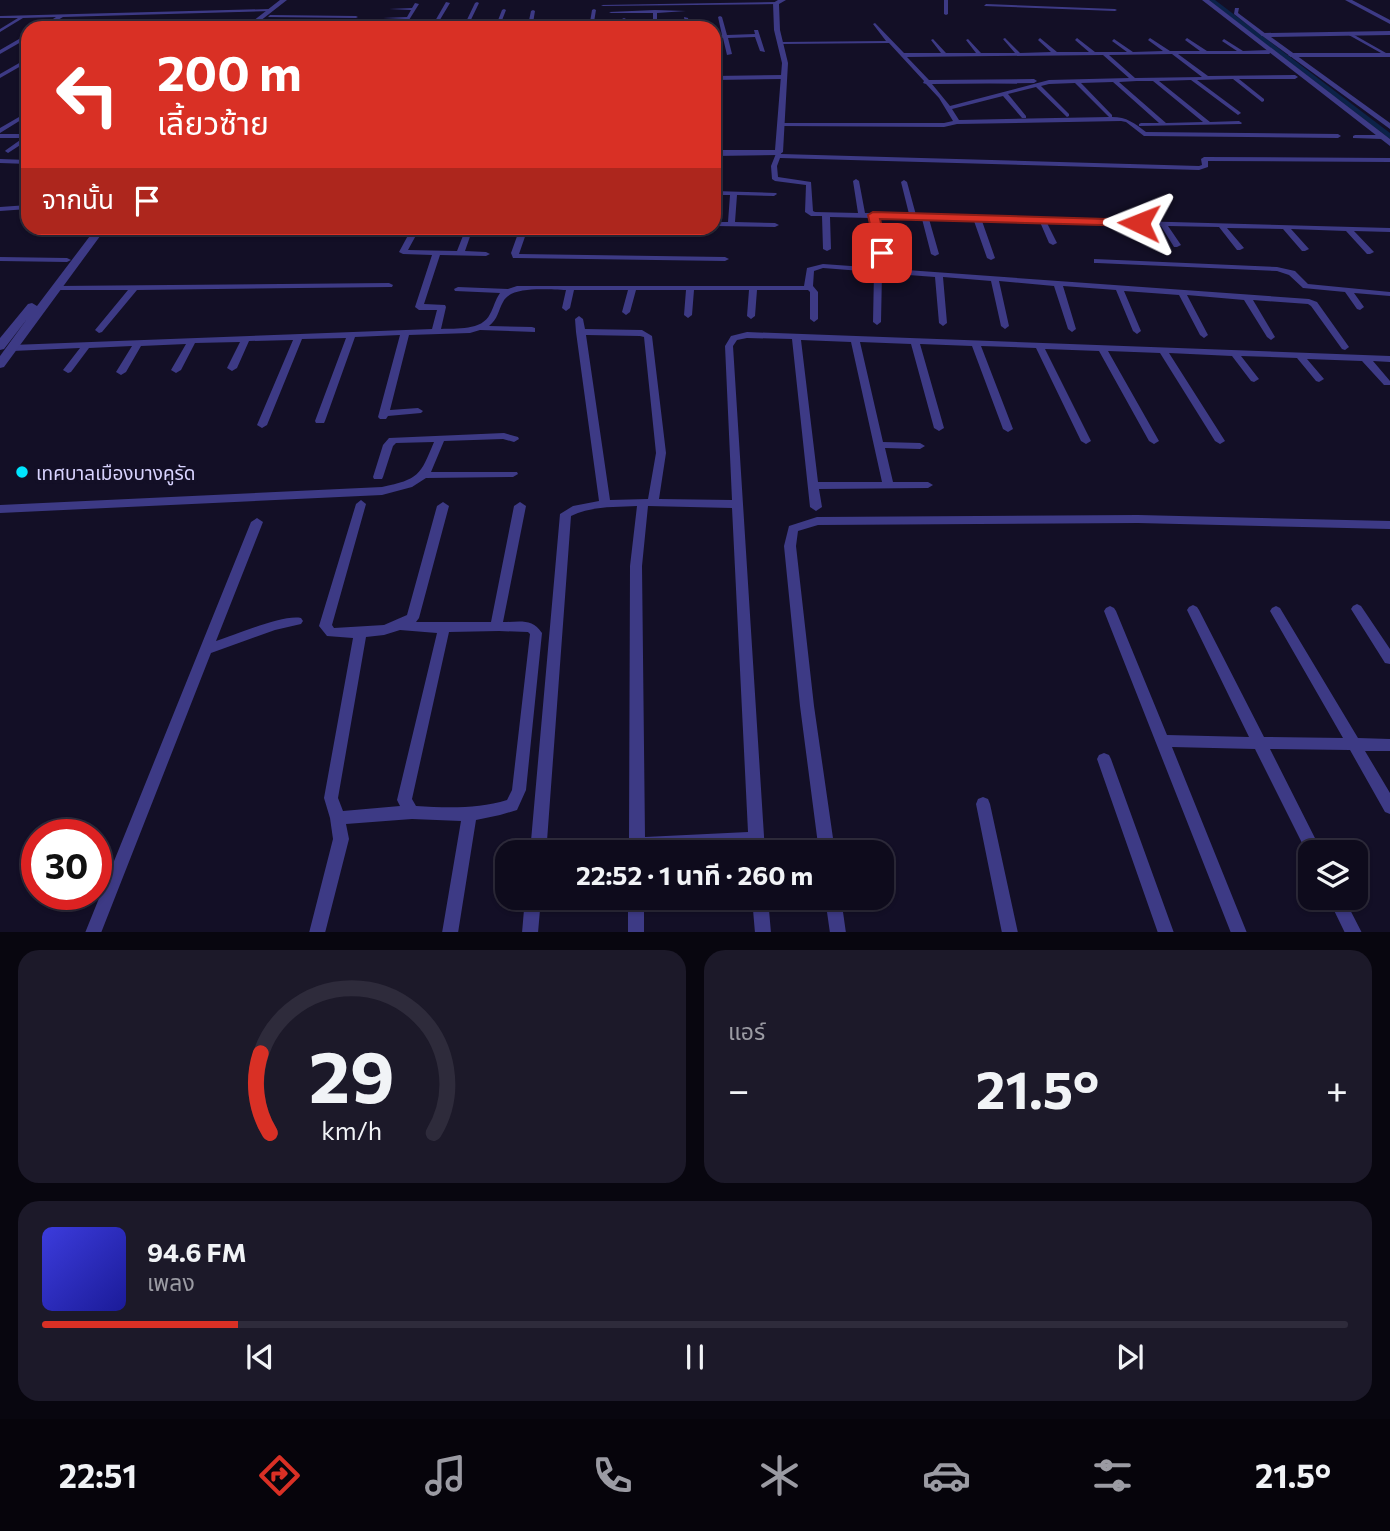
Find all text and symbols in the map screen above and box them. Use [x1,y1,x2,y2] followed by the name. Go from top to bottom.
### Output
[157,41,302,101] text: 200 m
[42,49,133,140] icon: left
[157,102,269,142] text: เลี้ยวซ้าย
[128,182,166,220] icon: arrive
[42,183,114,214] text: จากนั้น
[1102,186,1176,260] position arrow
[852,223,912,283] pin
[863,234,901,272] icon: arrive
[36,461,196,486] place label: เทศบาลเมืองบางคูรัด
[14,464,30,480] marker: เทศบาลเมืองบางคูรัด
[21,819,112,910] speed limit sign: 30
[1298,840,1368,910] map controls
[1298,840,1368,910] button: layers
[576,859,813,890] text: 22:52 · 1 นาที · 260 m
[728,1017,765,1045] text: แอร์
[309,1029,395,1118] text: 29
[976,1056,1099,1120] text: 21.5°
[728,1065,750,1112] text: −
[1326,1065,1348,1112] text: +
[322,1114,382,1144] text: km/h
[147,1236,246,1267] text: 94.6 FM
[147,1268,195,1296] text: เพลง
[241,1338,279,1376] icon: previous
[676,1338,714,1376] icon: pause
[1111,1338,1149,1376] icon: next
[255,1451,304,1500] icon: directions
[421,1451,470,1500] icon: music
[588,1451,637,1500] icon: phone
[755,1451,804,1500] icon: climate
[922,1451,971,1500] icon: car
[1088,1451,1137,1500] icon: filters
[59,1455,137,1495] text: 22:51
[1255,1455,1331,1495] text: 21.5°

